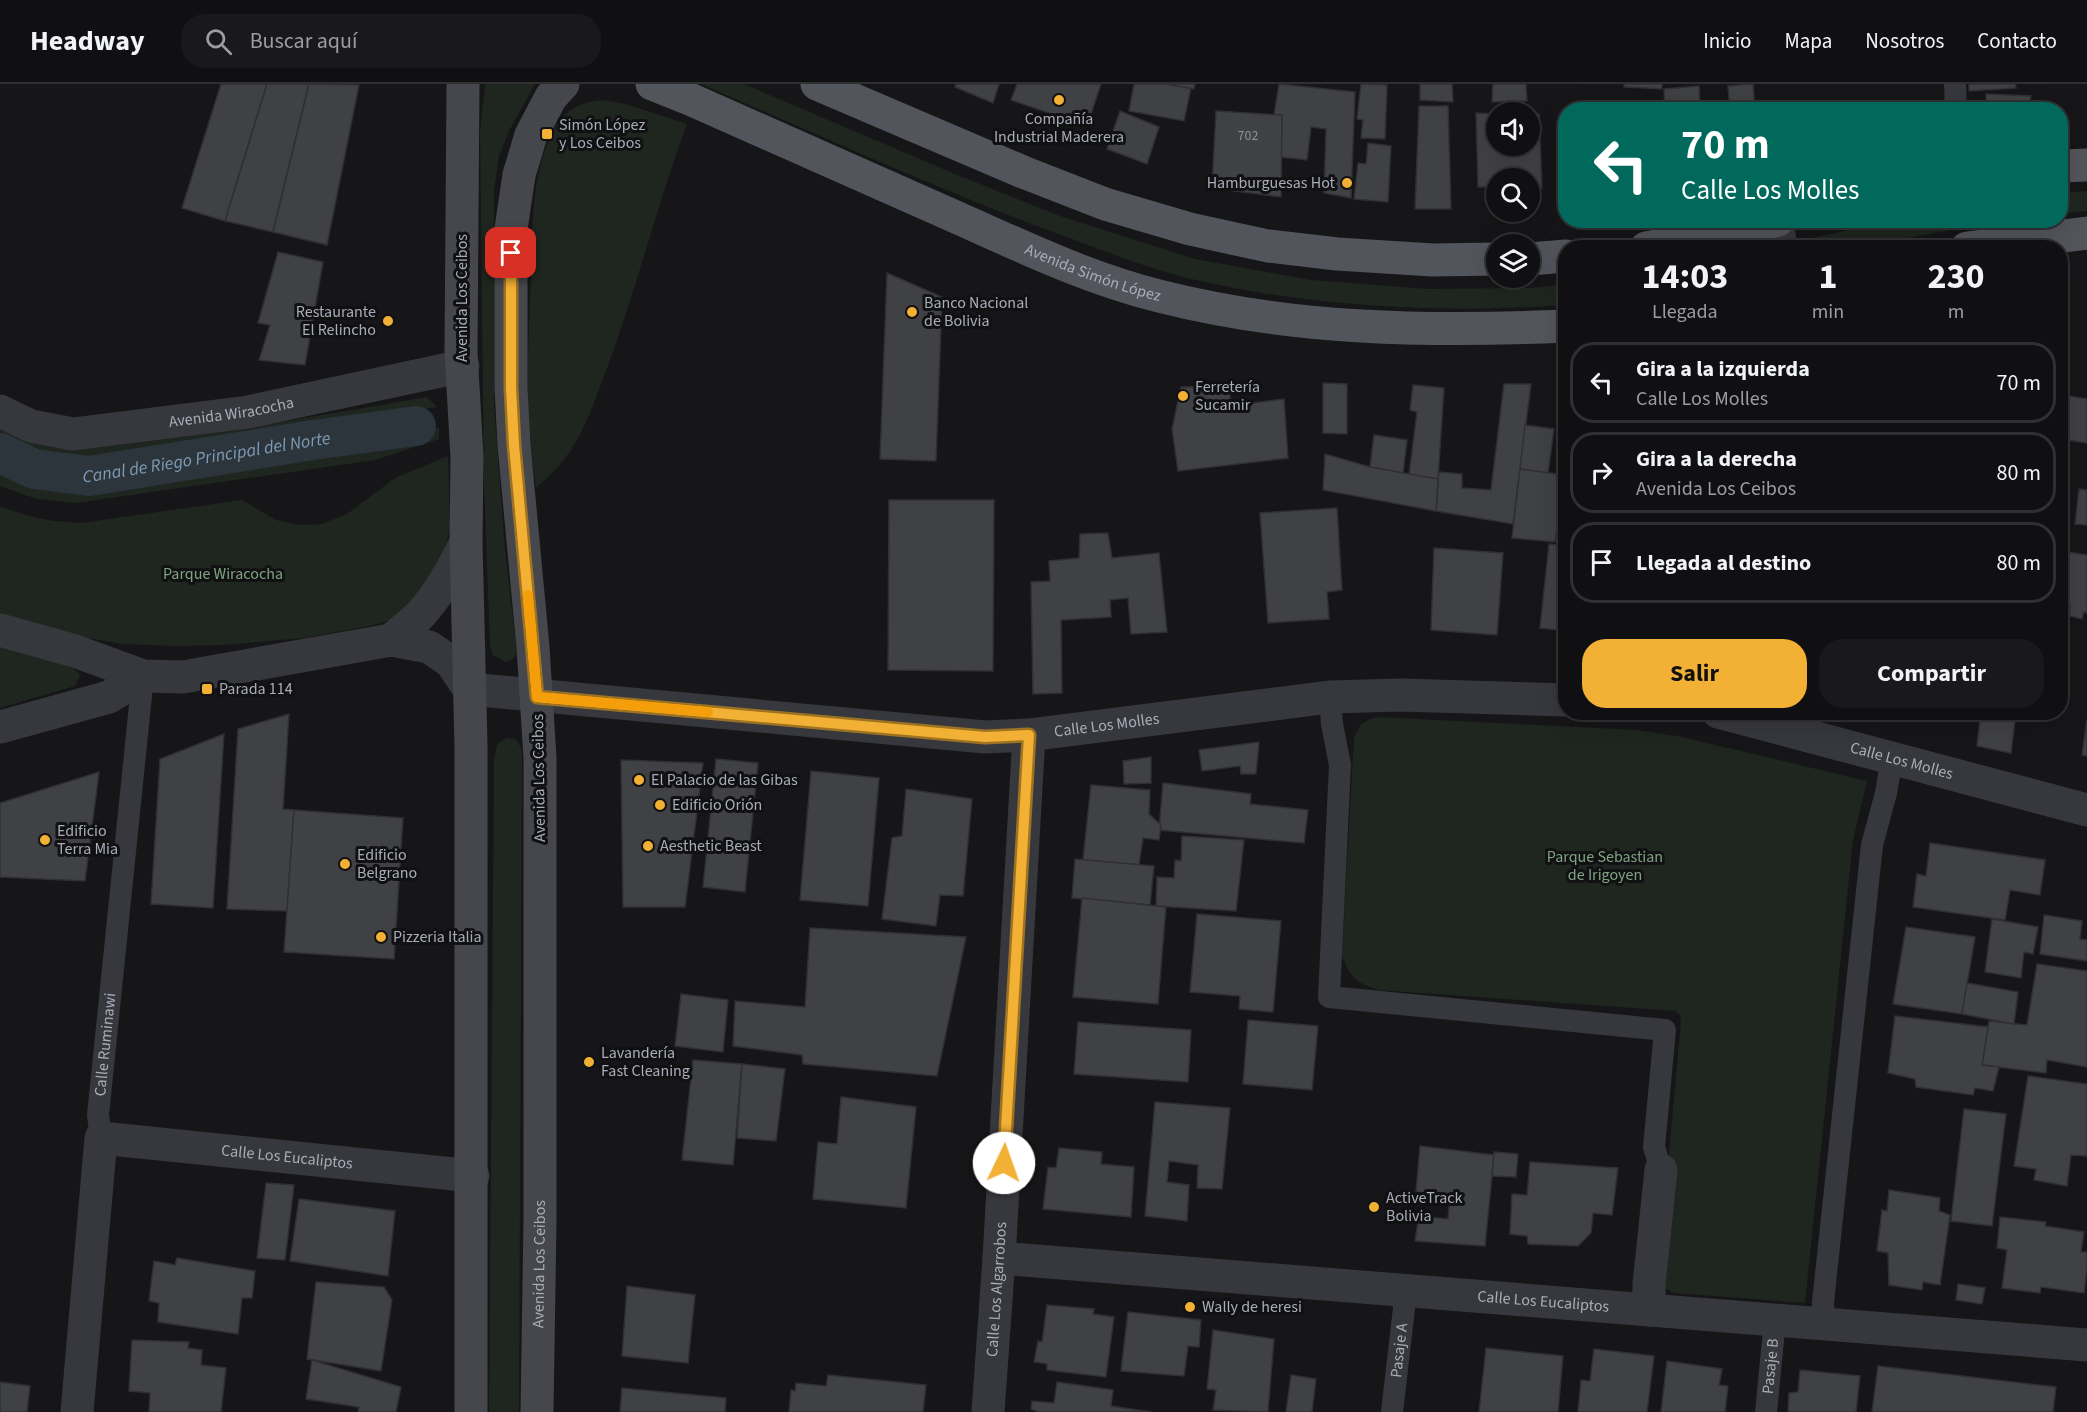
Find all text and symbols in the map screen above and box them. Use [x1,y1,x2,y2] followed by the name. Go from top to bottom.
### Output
[181,14,601,68] search box
[30,21,145,61] text: Headway
[202,25,235,58] icon: search
[250,25,357,57] text: Buscar aquí
[1703,26,1751,56] text: Inicio
[1784,26,1832,56] text: Mapa
[1865,26,1944,56] text: Nosotros
[1977,26,2057,56] text: Contacto
[1052,93,1066,107] marker: Compañía Industrial Maderera
[1486,102,1540,288] map controls
[1486,102,1540,156] button: sound
[994,108,1124,148] place label: Compañía Industrial Maderera
[559,114,645,154] place label: Simón López y Los Ceibos
[1681,115,1770,175] text: 70 m
[1238,126,1258,146] house number: 702
[1582,126,1660,204] icon: left
[540,127,554,141] marker: Simón López y Los Ceibos
[1486,168,1540,222] button: search
[1681,171,1859,210] text: Calle Los Molles
[1207,172,1336,194] place label: Hamburguesas Hot
[1340,176,1354,190] marker: Hamburguesas Hot
[485,227,536,278] pin
[451,234,473,362] street label: Avenida Los Ceibos
[1486,234,1540,288] button: layers
[494,236,527,269] icon: arrive
[1021,238,1163,307] street label: Avenida Simón López
[1641,251,1728,302] text: 14:03
[1818,251,1837,302] text: 1
[1928,251,1985,302] text: 230
[924,292,1028,332] place label: Banco Nacional de Bolivia
[1652,298,1718,326] text: Llegada
[1812,298,1844,326] text: min
[1948,298,1964,326] text: m
[296,301,376,341] place label: Restaurante El Relincho
[905,305,919,319] marker: Banco Nacional de Bolivia
[381,314,395,328] marker: Restaurante El Relincho
[1636,353,1810,385] text: Gira a la izquierda
[1585,366,1618,399] icon: left
[1996,367,2041,399] text: 70 m
[1195,376,1260,416] place label: Ferretería Sucamir
[1636,385,1768,413] text: Calle Los Molles
[1176,389,1190,403] marker: Ferretería Sucamir
[168,391,296,433] street label: Avenida Wiracocha
[81,425,332,489] water label: Canal de Riego Principal del Norte
[1636,443,1797,475] text: Gira a la derecha
[1585,456,1618,489] icon: right
[1996,457,2041,489] text: 80 m
[1636,475,1796,503] text: Avenida Los Ceibos
[1585,546,1618,579] icon: arrive
[1636,547,1811,579] text: Llegada al destino
[1996,547,2041,579] text: 80 m
[163,563,283,585] park label: Parque Wiracocha
[1582,639,1807,708] button: Salir
[1819,639,2044,708] button: Compartir
[219,678,293,700] place label: Parada 114
[200,682,214,696] marker: Parada 114
[1053,708,1161,743] street label: Calle Los Molles
[527,713,551,842] street label: Avenida Los Ceibos
[1848,737,1956,785] street label: Calle Los Molles
[651,769,798,791] place label: El Palacio de las Gibas
[632,773,646,787] marker: El Palacio de las Gibas
[672,794,762,816] place label: Edificio Orión
[653,798,667,812] marker: Edificio Orión
[57,820,118,860] place label: Edificio Terra Mia
[38,833,52,847] marker: Edificio Terra Mia
[660,835,762,857] place label: Aesthetic Beast
[641,839,655,853] marker: Aesthetic Beast
[357,844,417,884] place label: Edificio Belgrano
[1547,846,1663,886] park label: Parque Sebastian de Irigoyen
[338,857,352,871] marker: Edificio Belgrano
[393,926,482,948] place label: Pizzeria Italia
[374,930,388,944] marker: Pizzeria Italia
[89,992,121,1097] street label: Calle Ruminawi
[601,1042,690,1082] place label: Lavandería Fast Cleaning
[582,1055,596,1069] marker: Lavandería Fast Cleaning
[972,1131,1036,1195] position arrow
[220,1139,354,1175] street label: Calle Los Eucaliptos
[1386,1187,1463,1227] place label: ActiveTrack Bolivia
[527,1200,551,1328] street label: Avenida Los Ceibos
[1367,1200,1381,1214] marker: ActiveTrack Bolivia
[981,1221,1012,1358] street label: Calle Los Algarrobos
[1476,1285,1610,1318] street label: Calle Los Eucaliptos
[1202,1296,1302,1318] place label: Wally de heresi
[1183,1300,1197,1314] marker: Wally de heresi
[1385,1322,1413,1379] street label: Pasaje A
[1757,1337,1784,1395] street label: Pasaje B

